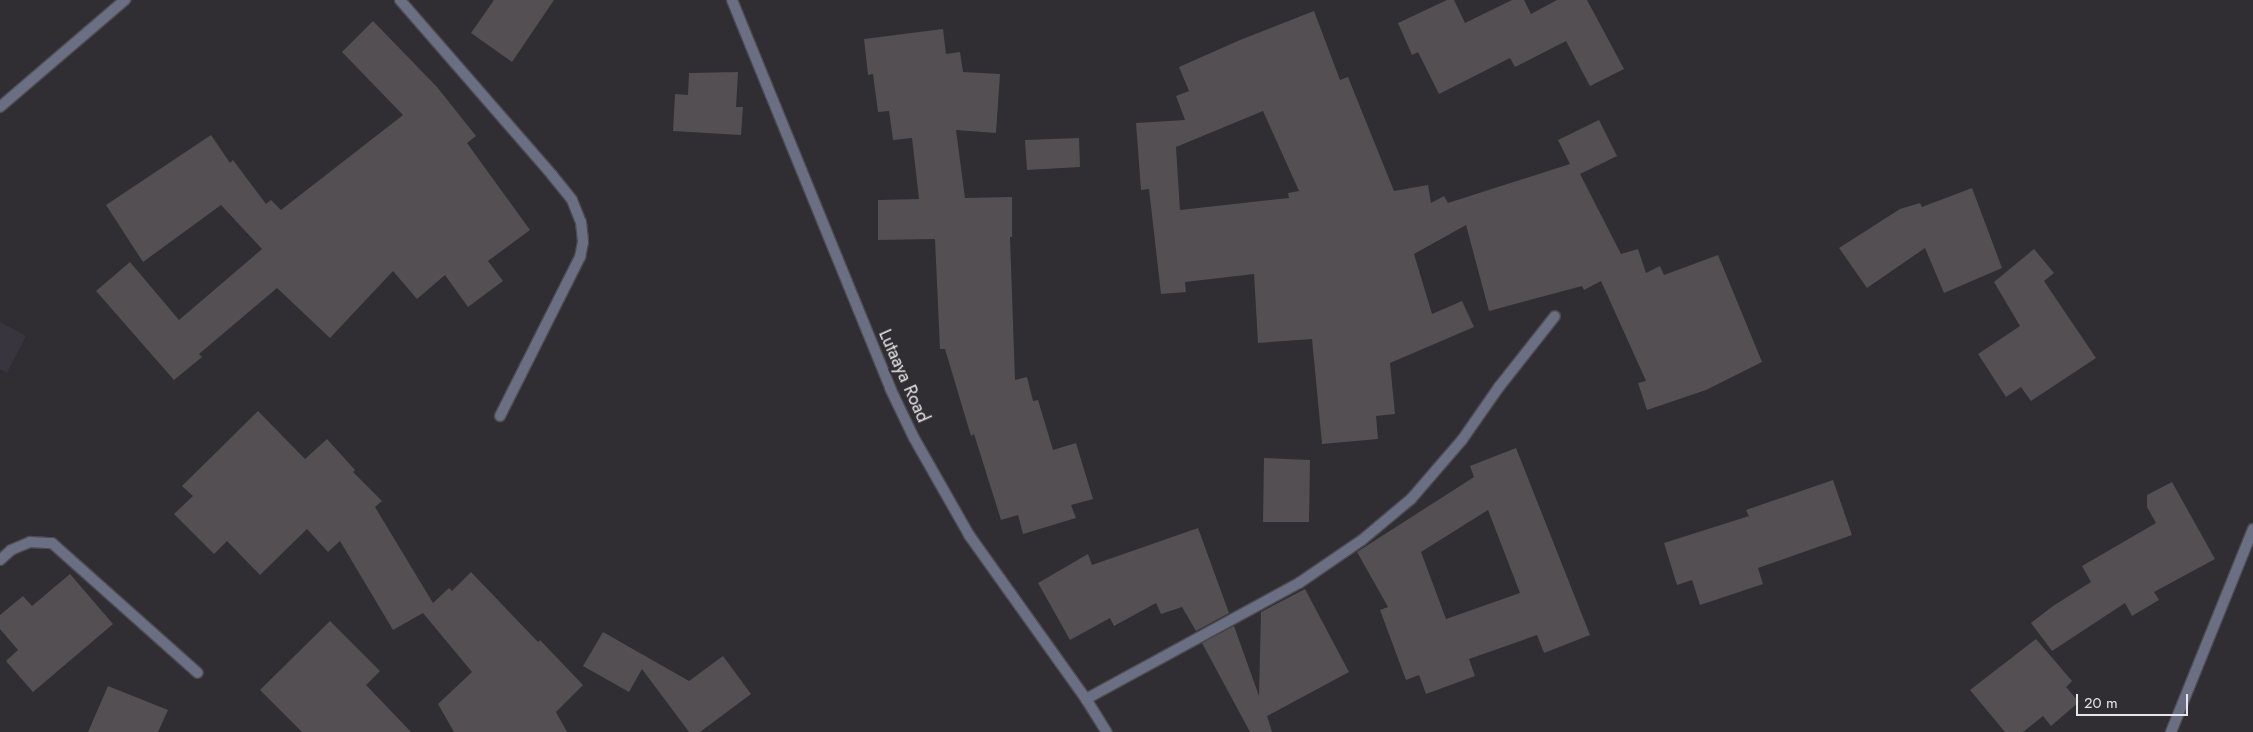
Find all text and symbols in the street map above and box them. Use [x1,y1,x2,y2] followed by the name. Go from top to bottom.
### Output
[874,326,934,426] street label: Lutaaya Road
[2078,684,2190,716] scale bar
[2084,692,2118,714] text: 20 m

